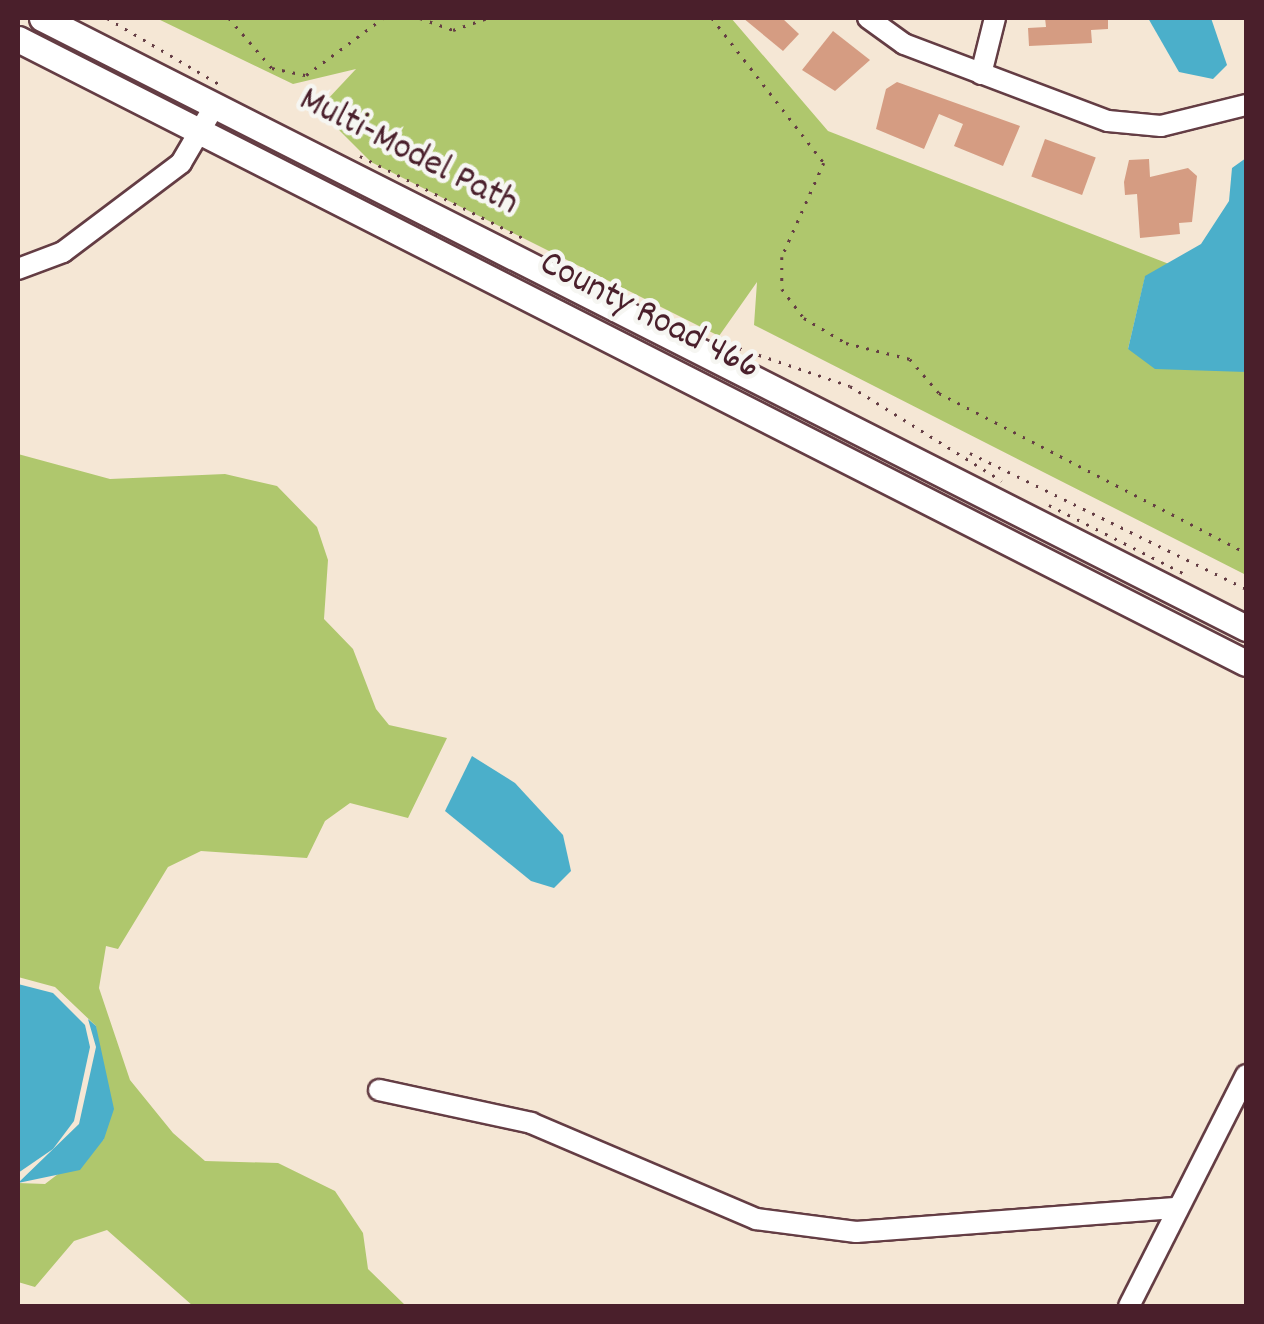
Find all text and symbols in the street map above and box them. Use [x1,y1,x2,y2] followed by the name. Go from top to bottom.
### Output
[291,78,525,228] street label: Multi-Model Path
[532,242,766,392] street label: County Road 466

